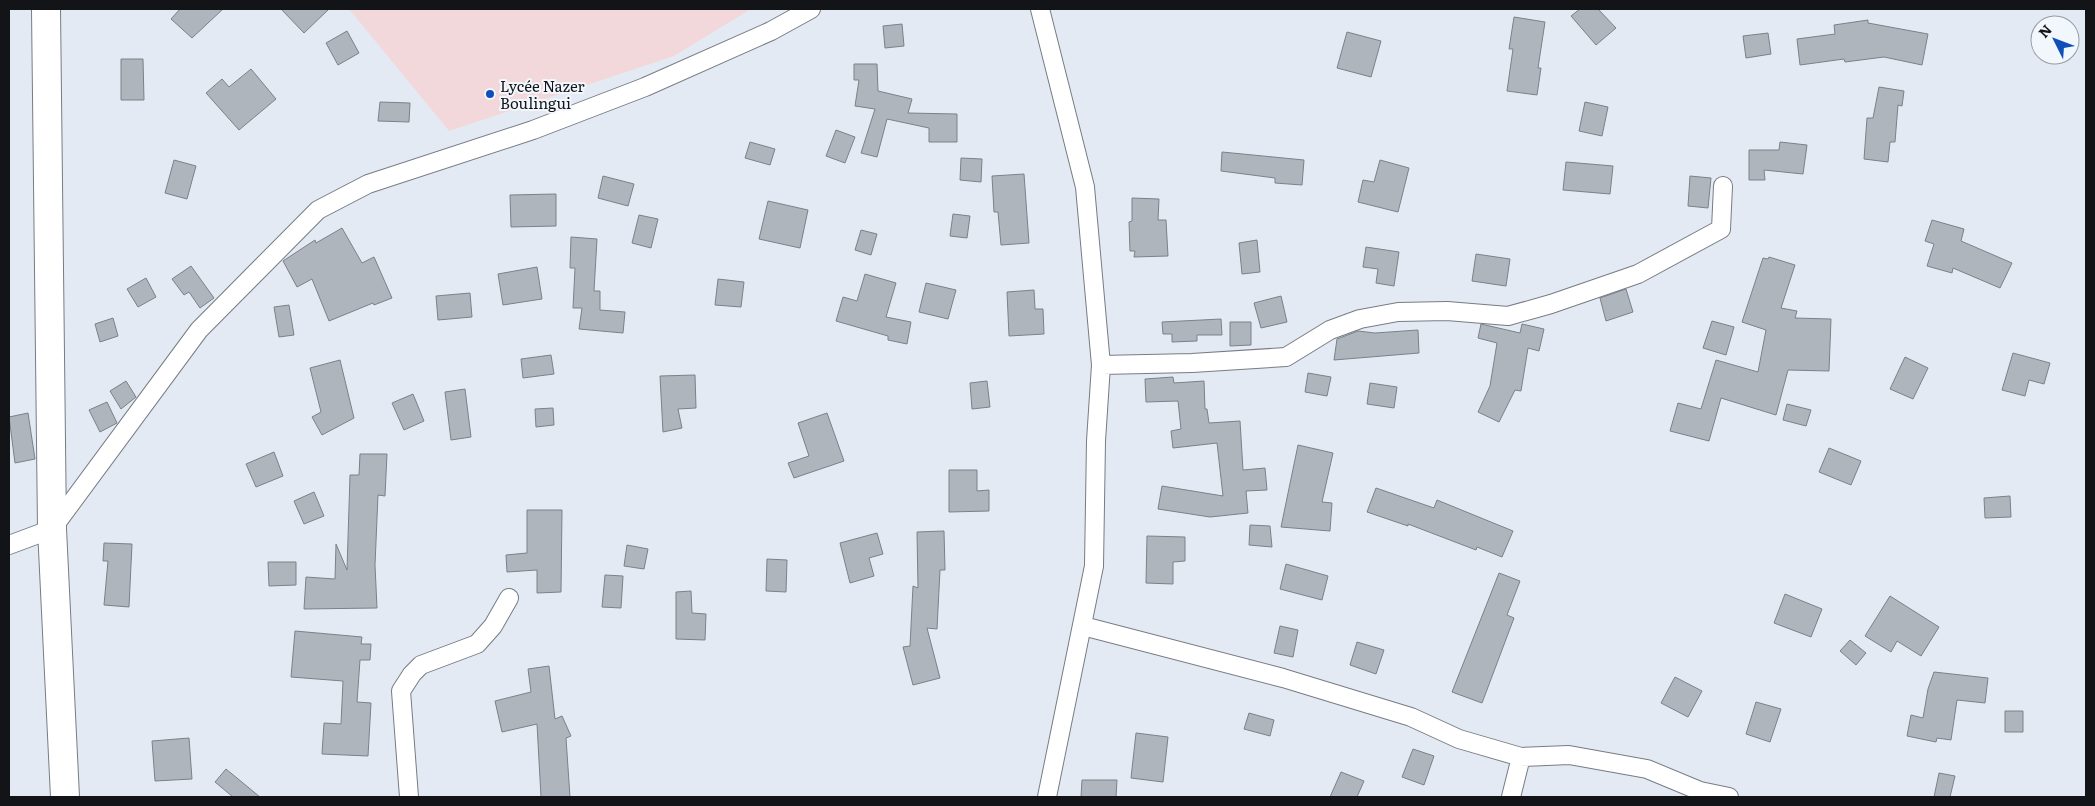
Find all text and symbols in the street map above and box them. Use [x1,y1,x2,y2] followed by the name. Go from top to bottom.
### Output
[2030,15,2080,65] north arrow
[2033,19,2056,42] text: N
[500,74,585,114] place label: Lycée Nazer Boulingui
[484,88,496,100] marker: Lycée Nazer Boulingui

